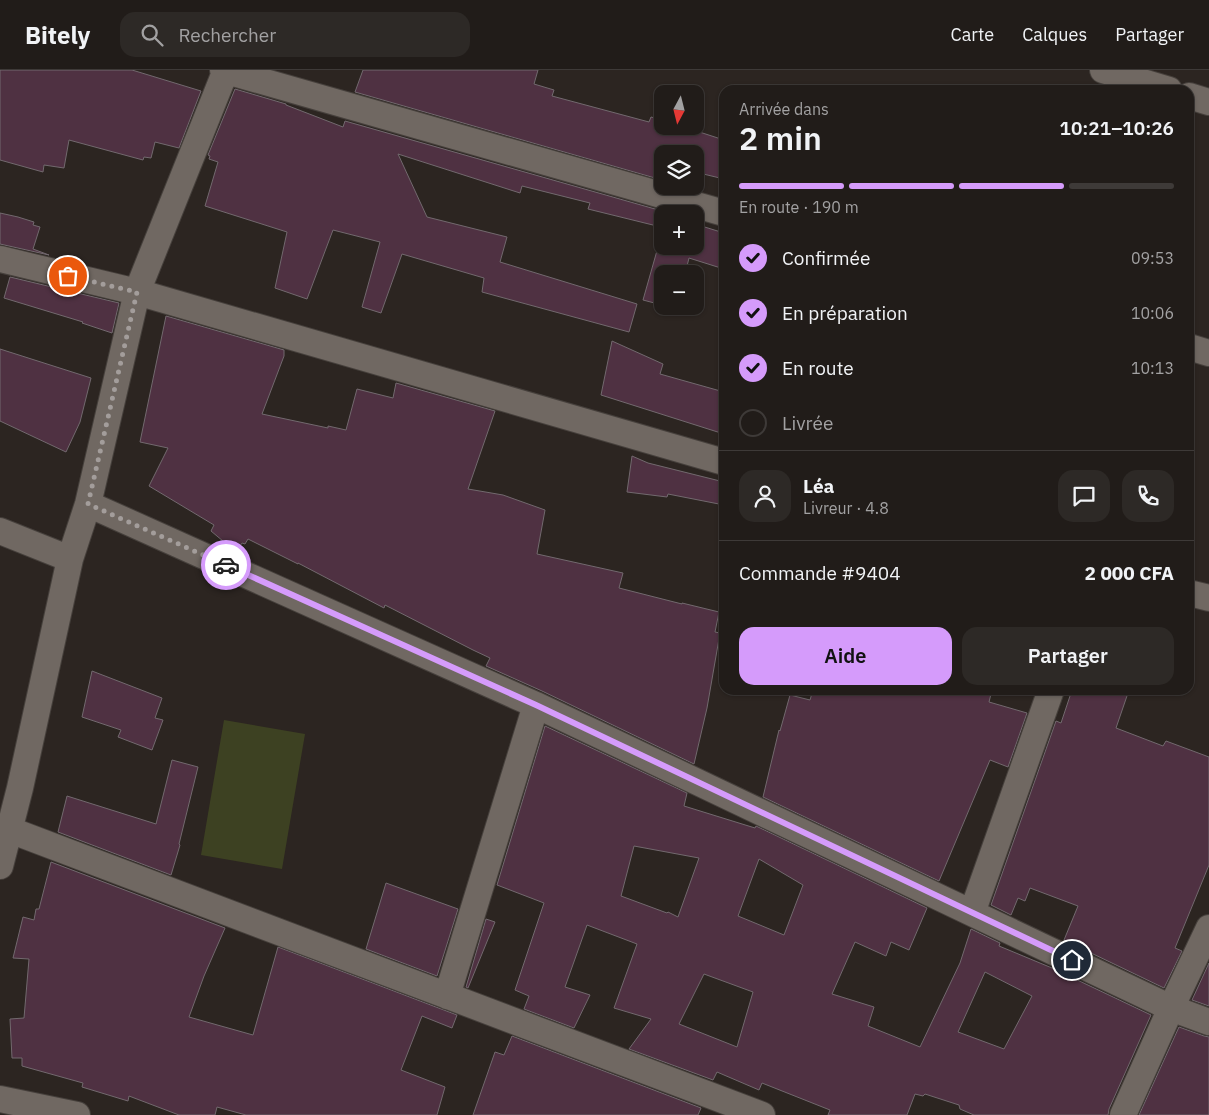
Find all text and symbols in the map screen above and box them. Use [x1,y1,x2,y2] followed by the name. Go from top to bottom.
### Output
[120,12,470,57] search box
[25,19,90,51] text: Bitely
[138,21,166,49] icon: search
[178,23,276,47] text: Rechercher
[951,23,994,46] text: Carte
[1022,23,1087,46] text: Calques
[1115,23,1184,46] text: Partager
[654,85,704,135] north arrow
[654,85,704,315] map controls
[739,99,829,119] text: Arrivée dans
[1060,116,1174,140] text: 10:21–10:26
[739,117,822,159] text: 2 min
[654,145,704,195] button: layers
[739,197,859,217] text: En route · 190 m
[654,205,704,255] button: +
[739,244,767,272] icon: check
[782,246,870,270] text: Confirmée
[1131,248,1174,268] text: 09:53
[47,255,89,297] pin
[54,262,82,290] icon: bag
[654,265,704,315] button: −
[739,299,767,327] icon: check
[782,301,908,325] text: En préparation
[1131,303,1174,323] text: 10:06
[739,354,767,382] icon: check
[782,356,854,380] text: En route
[1131,358,1174,378] text: 10:13
[782,411,833,435] text: Livrée
[739,470,791,522] button: person
[1058,470,1110,522] button: chat
[1122,470,1174,522] button: phone
[803,474,834,498] text: Léa
[803,498,889,518] text: Livreur · 4.8
[201,540,251,590] courier
[212,551,240,579] icon: car
[739,561,901,585] text: Commande #9404
[1085,561,1174,585] text: 2 000 CFA
[739,627,952,685] button: Aide
[962,627,1174,685] button: Partager
[1051,939,1093,981] pin
[1058,946,1086,974] icon: home

